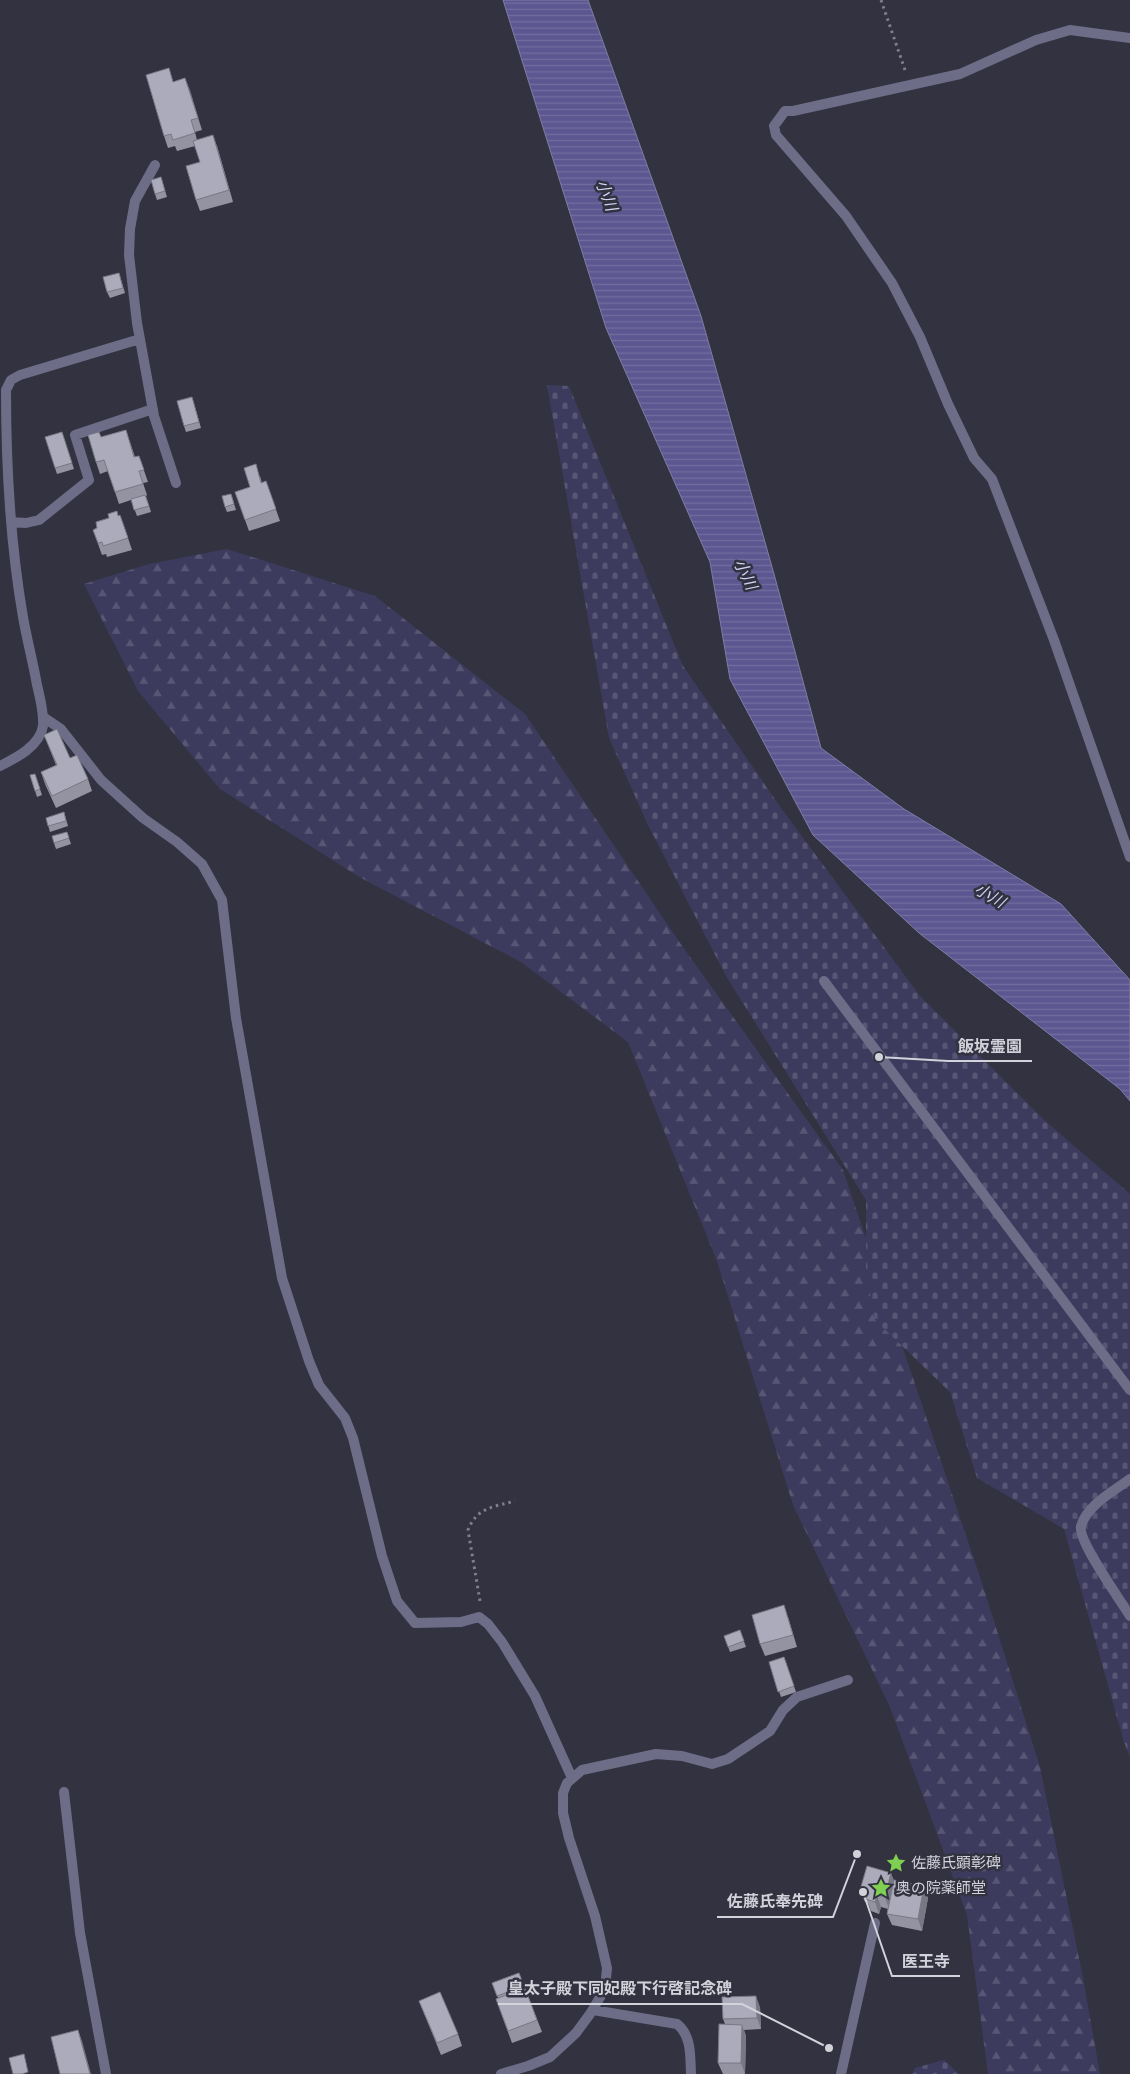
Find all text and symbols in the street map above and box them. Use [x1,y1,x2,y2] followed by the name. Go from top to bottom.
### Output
[592,176,623,215] water label: 小川
[730,555,763,595] water label: 小川
[971,878,1011,913] water label: 小川
[948,1030,1032,1061] callout: 飯坂霊園
[957,1036,1022,1056] text: 飯坂霊園
[885,1852,907,1874] place icon: 佐藤氏顕彰碑
[911,1853,1001,1872] place label: 佐藤氏顕彰碑
[870,1877,892,1899] place icon: 奥の院薬師堂
[896,1878,986,1897] place label: 奥の院薬師堂
[717,1886,833,1917] callout: 佐藤氏奉先碑
[726,1891,823,1911] text: 佐藤氏奉先碑
[892,1945,960,1976] callout: 医王寺
[902,1951,950,1971] text: 医王寺
[498,1973,742,2004] callout: 皇太子殿下同妃殿下行啓記念碑
[508,1978,732,1998] text: 皇太子殿下同妃殿下行啓記念碑

